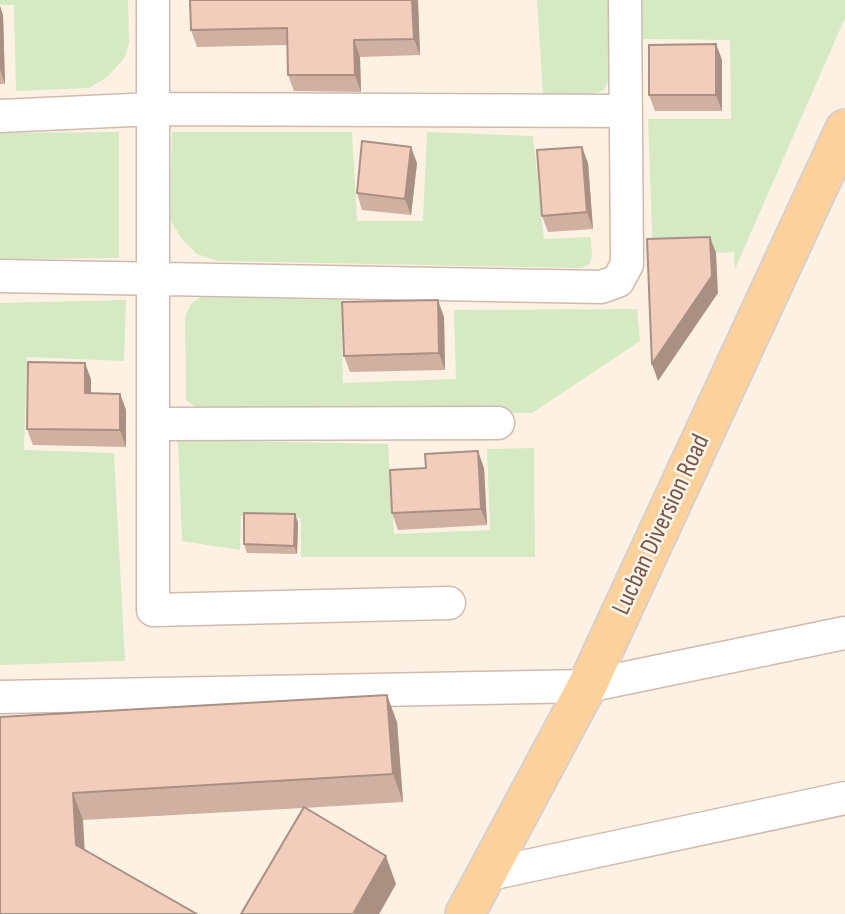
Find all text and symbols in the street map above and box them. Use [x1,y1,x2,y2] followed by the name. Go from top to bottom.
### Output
[607,430,717,620] street label: Lucban Diversion Road

